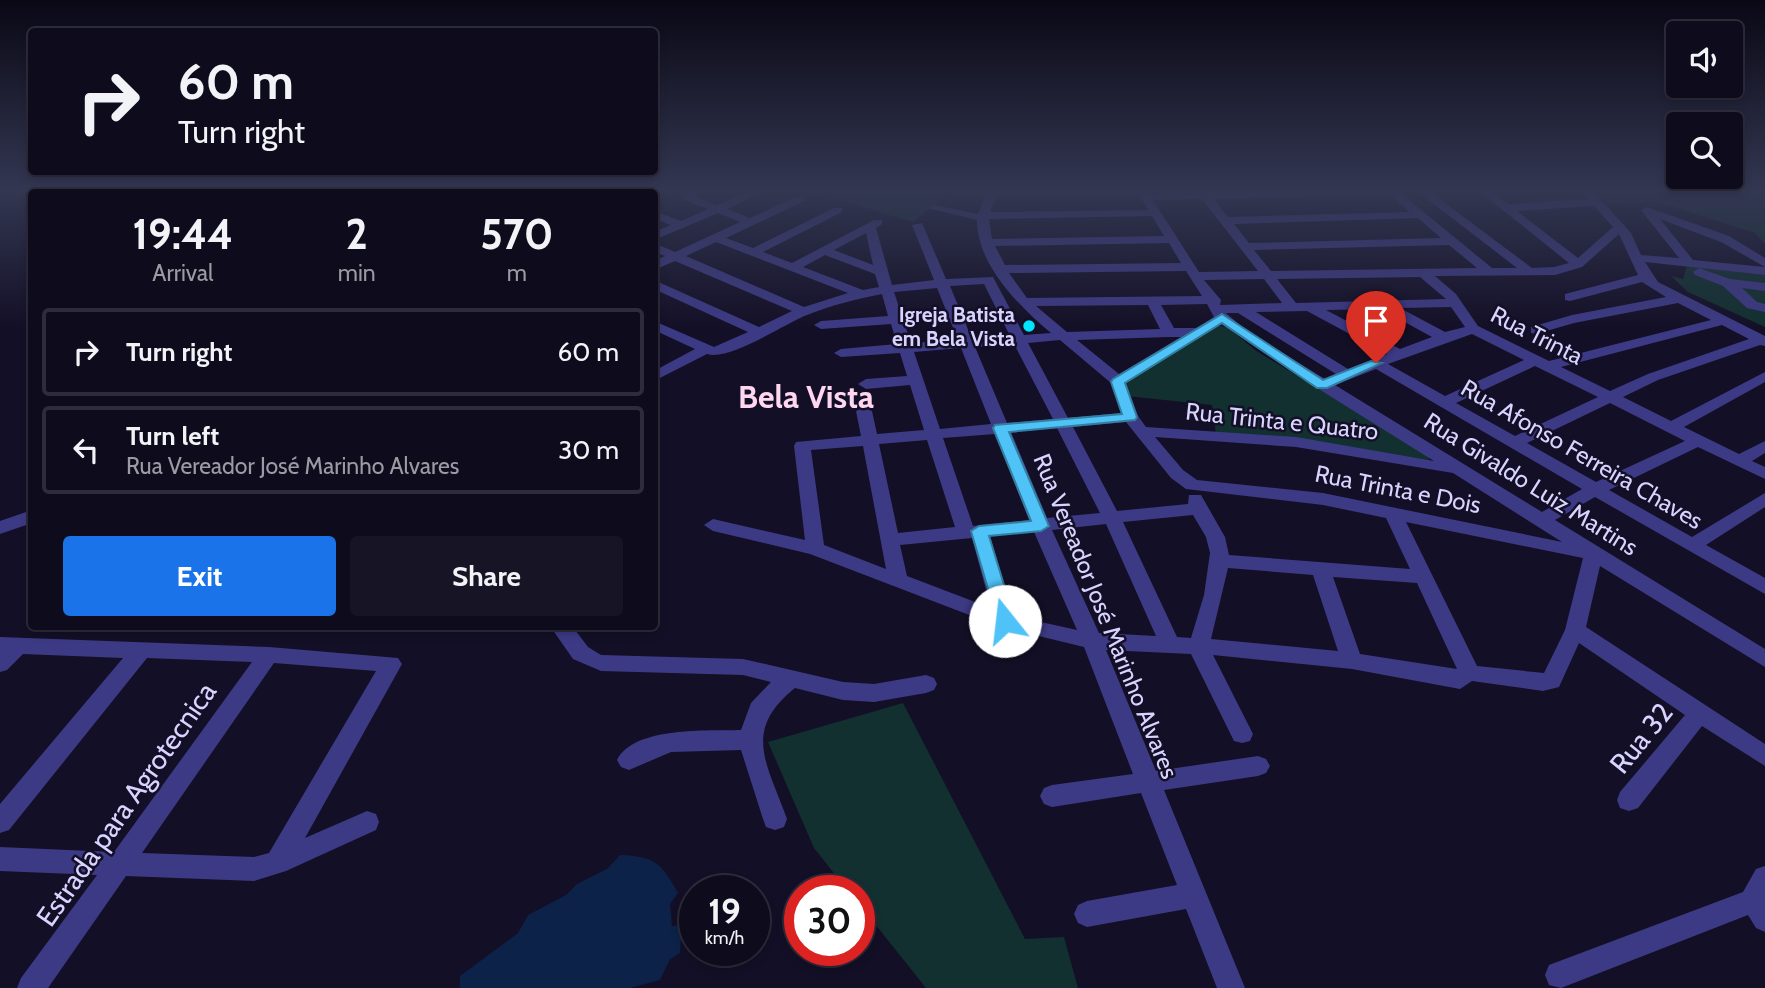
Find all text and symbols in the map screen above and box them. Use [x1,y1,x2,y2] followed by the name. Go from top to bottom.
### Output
[1666,21,1743,189] map controls
[1666,21,1743,98] button: sound
[178,52,294,111] text: 60 m
[63,56,154,147] icon: right
[178,112,305,151] text: Turn right
[1666,112,1743,189] button: search
[133,208,233,260] text: 19:44
[346,208,368,260] text: 2
[480,208,553,260] text: 570
[152,259,213,287] text: Arrival
[338,259,376,287] text: min
[507,259,527,287] text: m
[1346,291,1406,363] pin
[1486,299,1588,371] street label: Rua Trinta
[892,302,1016,351] place label: Igreja Batista em Bela Vista
[1357,302,1395,340] icon: arrive
[1021,318,1037,334] marker: Igreja Batista em Bela Vista
[67,333,105,371] icon: right
[126,336,232,368] text: Turn right
[557,336,619,368] text: 60 m
[1456,373,1708,535] street label: Rua Afonso Ferreira Chaves
[738,377,874,416] district label: Bela Vista
[1184,396,1380,446] street label: Rua Trinta e Quatro
[1419,406,1643,562] street label: Rua Givaldo Luiz Martins
[126,420,219,452] text: Turn left
[67,431,105,469] icon: left
[558,434,619,466] text: 30 m
[1027,449,1185,783] street label: Rua Vereador José Marinho Alvares
[126,452,459,480] text: Rua Vereador José Marinho Alvares
[1313,459,1484,519] street label: Rua Trinta e Dois
[63,536,336,616] button: Exit
[350,536,623,616] button: Share
[968,584,1042,658] position arrow
[29,675,223,933] street label: Estrada para Agrotecnica
[1602,696,1680,780] street label: Rua 32
[784,875,875,966] speed limit sign: 30
[708,890,741,933] text: 19
[705,927,744,949] text: km/h

